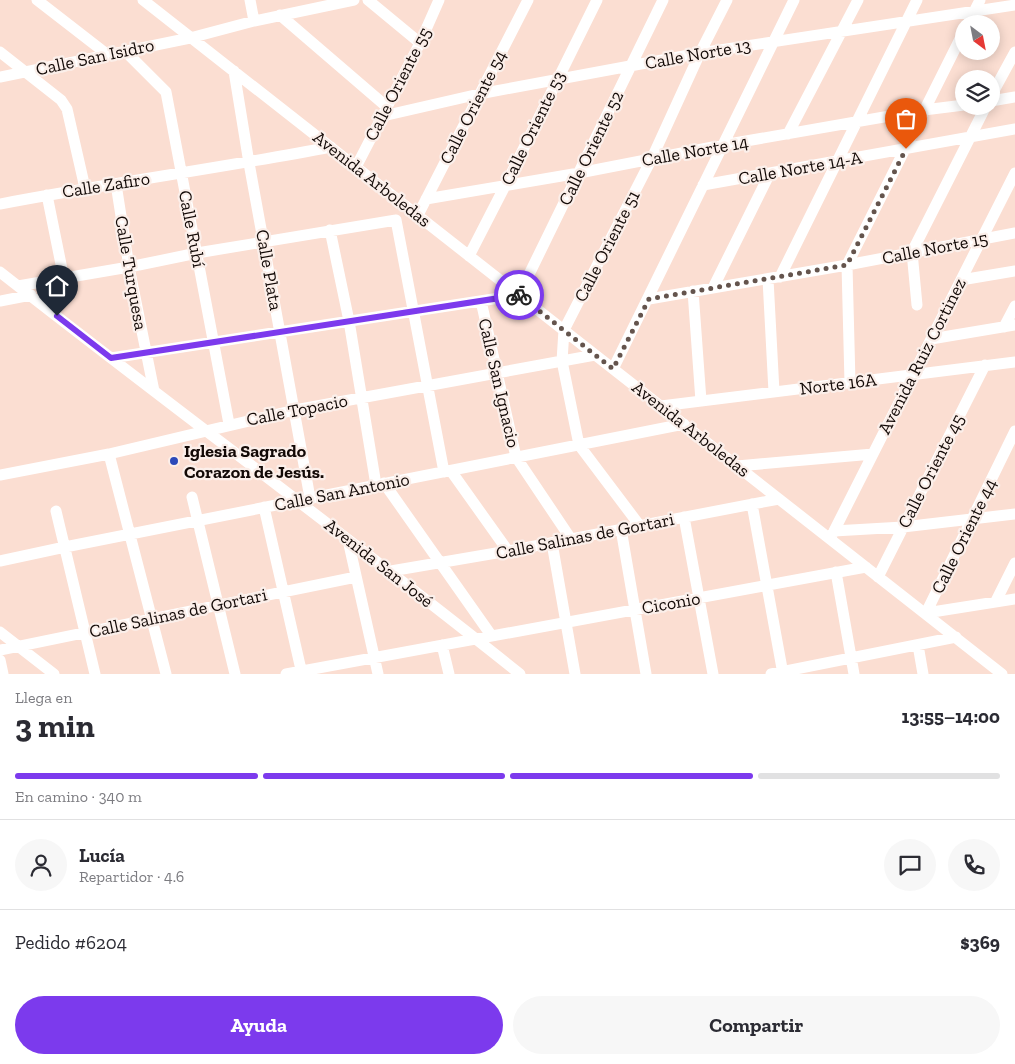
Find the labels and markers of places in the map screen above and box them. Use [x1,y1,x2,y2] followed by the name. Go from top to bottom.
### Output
[885,98,927,149] pin
[36,265,78,316] pin
[184,440,324,483] place label: Iglesia Sagrado Corazon de Jesús.
[168,455,180,467] marker: Iglesia Sagrado Corazon de Jesús.

